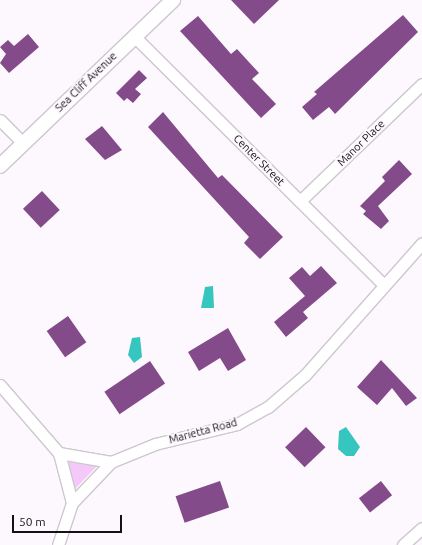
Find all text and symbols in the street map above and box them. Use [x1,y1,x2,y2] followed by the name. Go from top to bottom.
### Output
[53,49,119,115] street label: Sea Cliff Avenue
[335,117,387,169] street label: Manor Place
[231,132,287,188] street label: Center Street
[167,416,239,446] street label: Marietta Road
[14,507,124,533] scale bar
[19,515,46,528] text: 50 m

